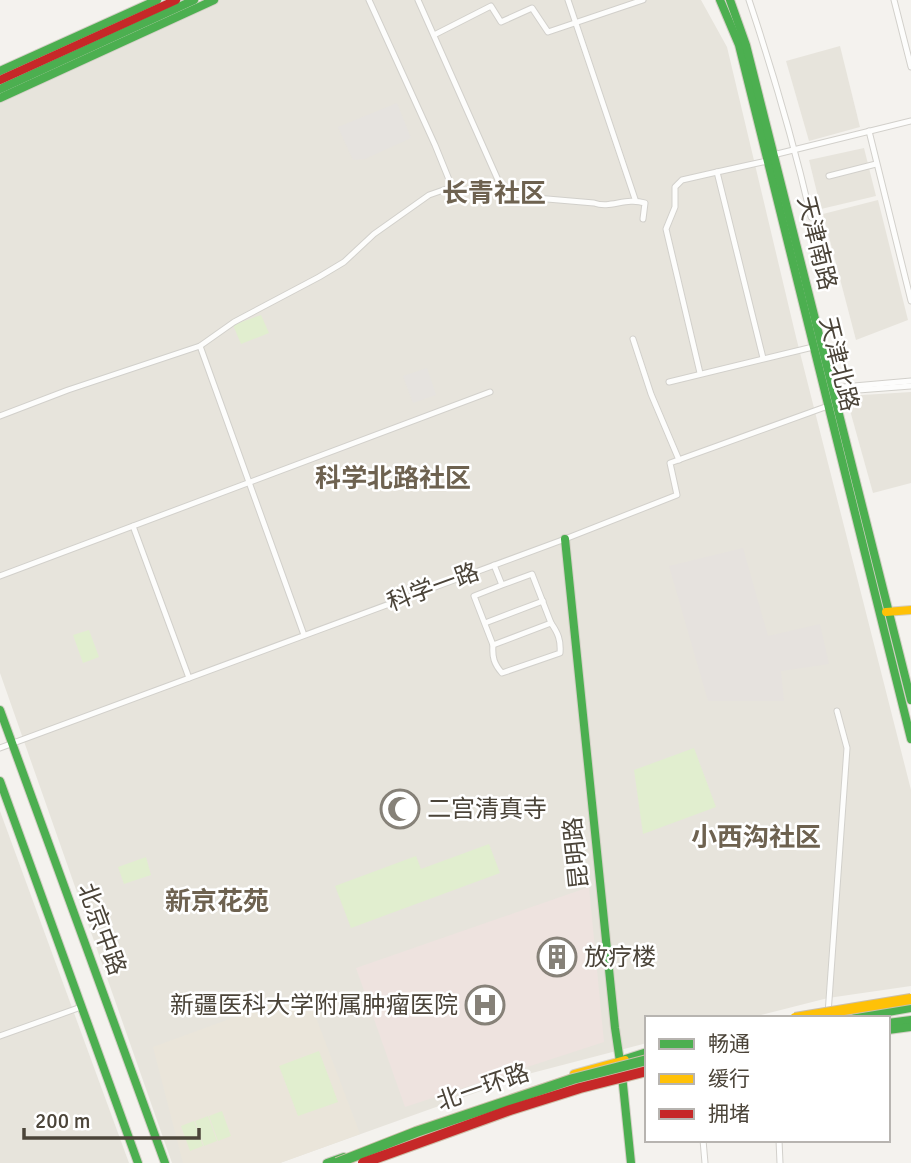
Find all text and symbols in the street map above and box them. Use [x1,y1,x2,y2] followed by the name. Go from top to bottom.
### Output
[442,178,546,210] district label: 长青社区
[791,193,843,293] street label: 天津南路
[813,314,865,414] street label: 天津北路
[315,463,471,495] district label: 科学北路社区
[383,556,483,618] street label: 科学一路
[379,788,421,830] mosque icon: 二宫清真寺
[427,794,547,824] place label: 二宫清真寺
[557,816,595,890] street label: 昆明路
[691,822,821,854] district label: 小西沟社区
[71,879,133,979] street label: 北京中路
[165,886,269,918] district label: 新京花苑
[536,936,578,978] building icon: 放疗楼
[584,942,656,972] place label: 放疗楼
[464,984,506,1026] hospital icon: 新疆医科大学附属肿瘤医院
[170,990,458,1020] place label: 新疆医科大学附属肿瘤医院
[645,1016,890,1142] legend
[708,1031,750,1057] text: 畅通
[433,1057,533,1117] street label: 北一环路
[708,1066,750,1092] text: 缓行
[24,1096,200,1140] scale bar
[708,1101,750,1127] text: 拥堵
[35,1108,90,1134] text: 200 m

